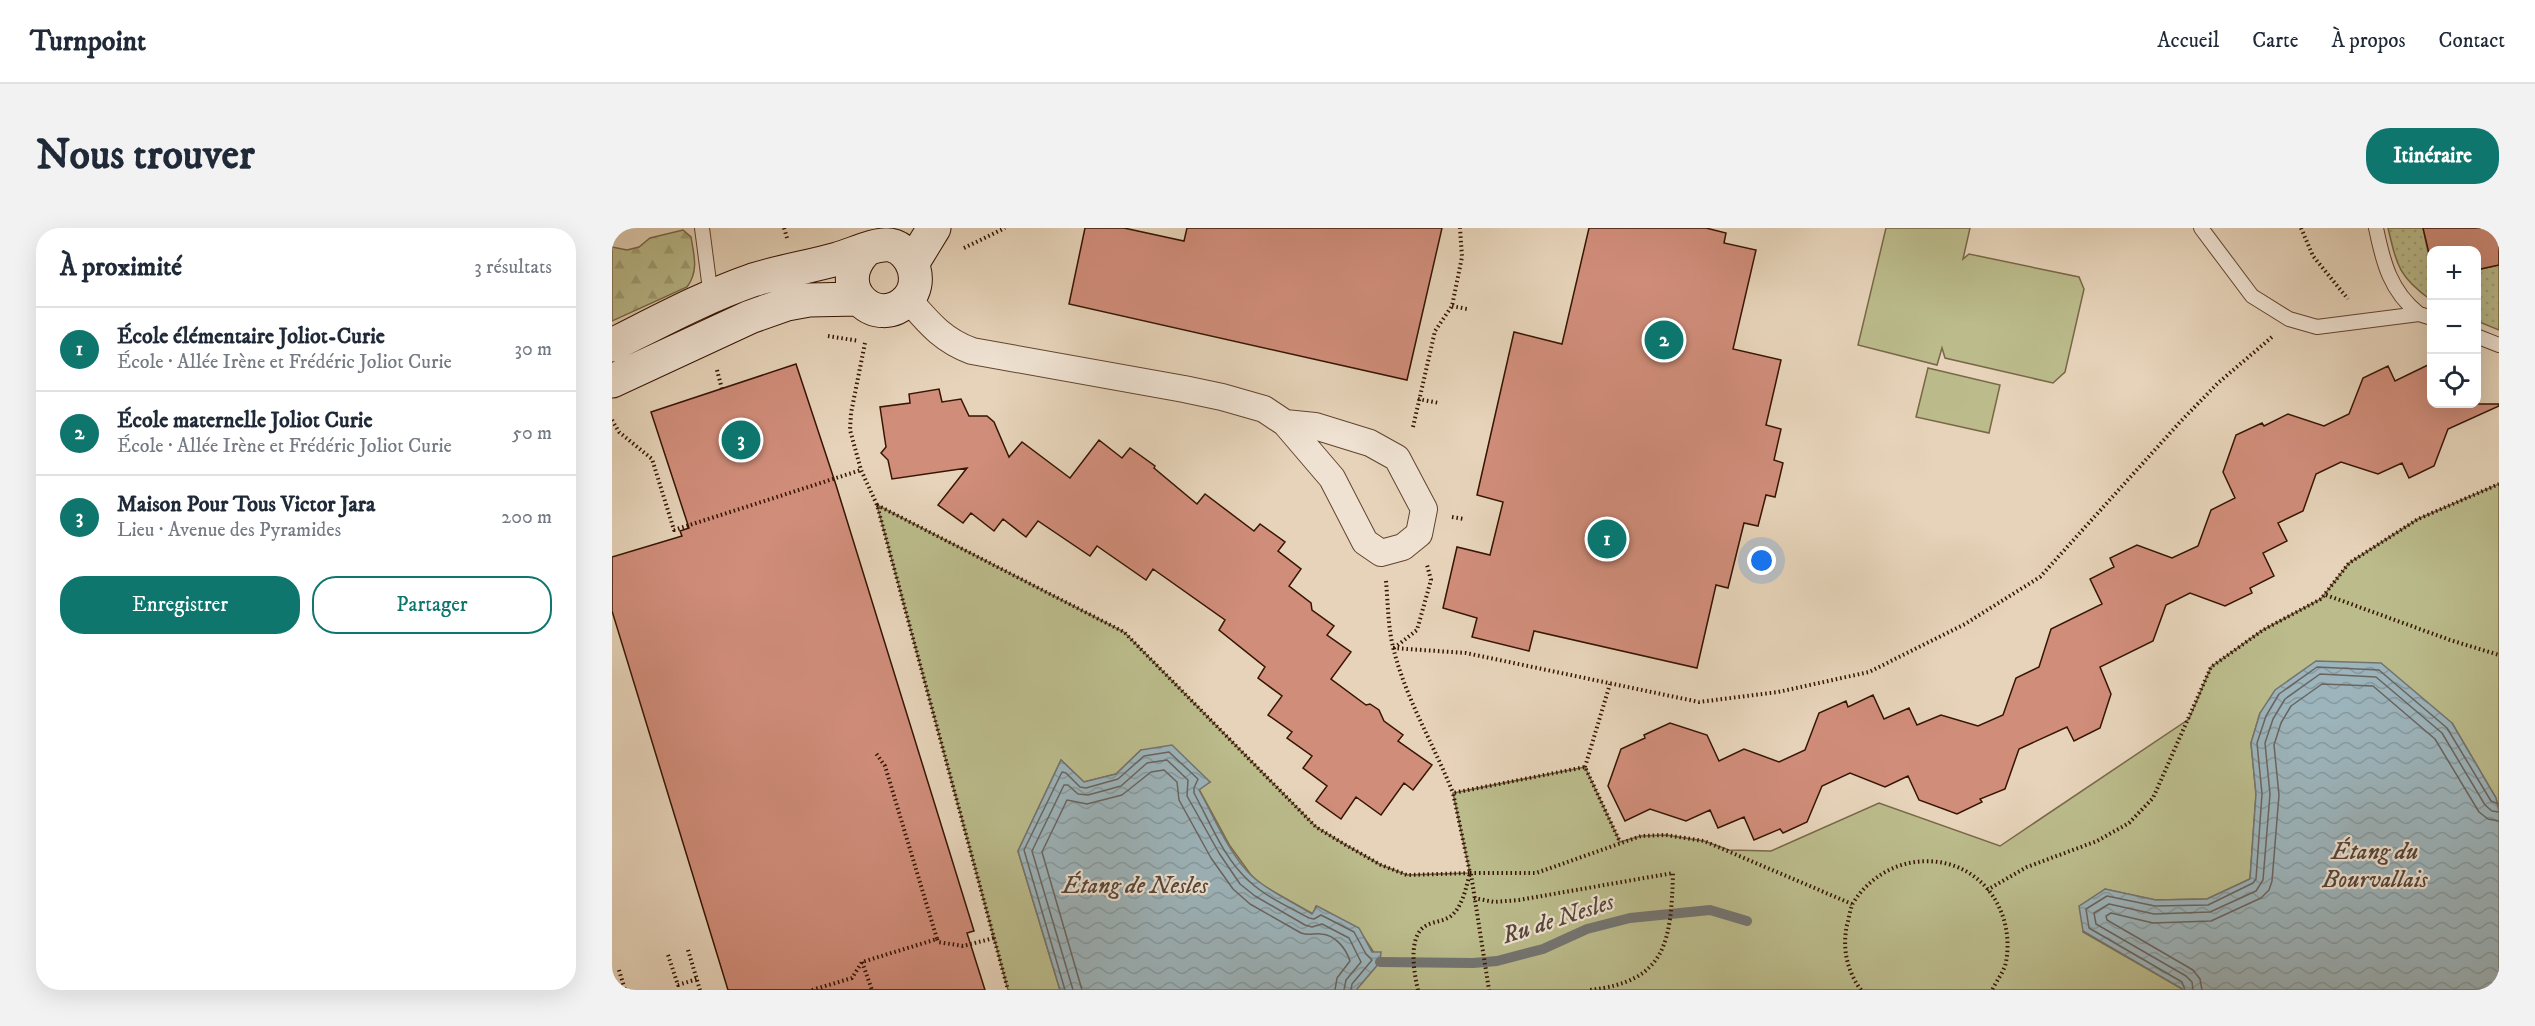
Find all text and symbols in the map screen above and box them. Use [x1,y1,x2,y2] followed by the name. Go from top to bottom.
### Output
[30,24,146,59] text: Turnpoint
[2157,28,2219,54] text: Accueil
[2252,28,2298,54] text: Carte
[2331,28,2406,54] text: À propos
[2439,28,2505,54] text: Contact
[2366,128,2499,184] button: Itinéraire
[36,130,255,182] text: Nous trouver
[2427,246,2481,408] map controls
[2427,246,2481,300] button: +
[60,251,182,284] text: À proximité
[474,255,552,280] text: 3 résultats
[2427,300,2481,354] button: −
[1644,318,1684,362] pin: 2
[117,323,385,350] text: École élémentaire Joliot-Curie
[76,337,83,362] text: 1
[514,337,552,362] text: 30 m
[117,350,452,375] text: École · Allée Irène et Frédéric Joliot Curie
[2427,354,2481,408] button: locate
[117,407,373,434] text: École maternelle Joliot Curie
[722,418,760,462] pin: 3
[75,421,84,446] text: 2
[512,421,552,446] text: 50 m
[117,434,452,459] text: École · Allée Irène et Frédéric Joliot Curie
[117,491,375,518] text: Maison Pour Tous Victor Jara
[76,505,83,530] text: 3
[501,505,552,530] text: 200 m
[1588,516,1626,562] pin: 1
[117,518,341,543] text: Lieu · Avenue des Pyramides
[1747,546,1776,575] your location
[60,576,300,634] button: Enregistrer
[312,576,552,634] button: Partager
[2321,837,2428,895] water label: Étang du Bourvallais
[1060,871,1208,901] water label: Étang de Nesles
[1497,887,1618,951] water label: Ru de Nesles

